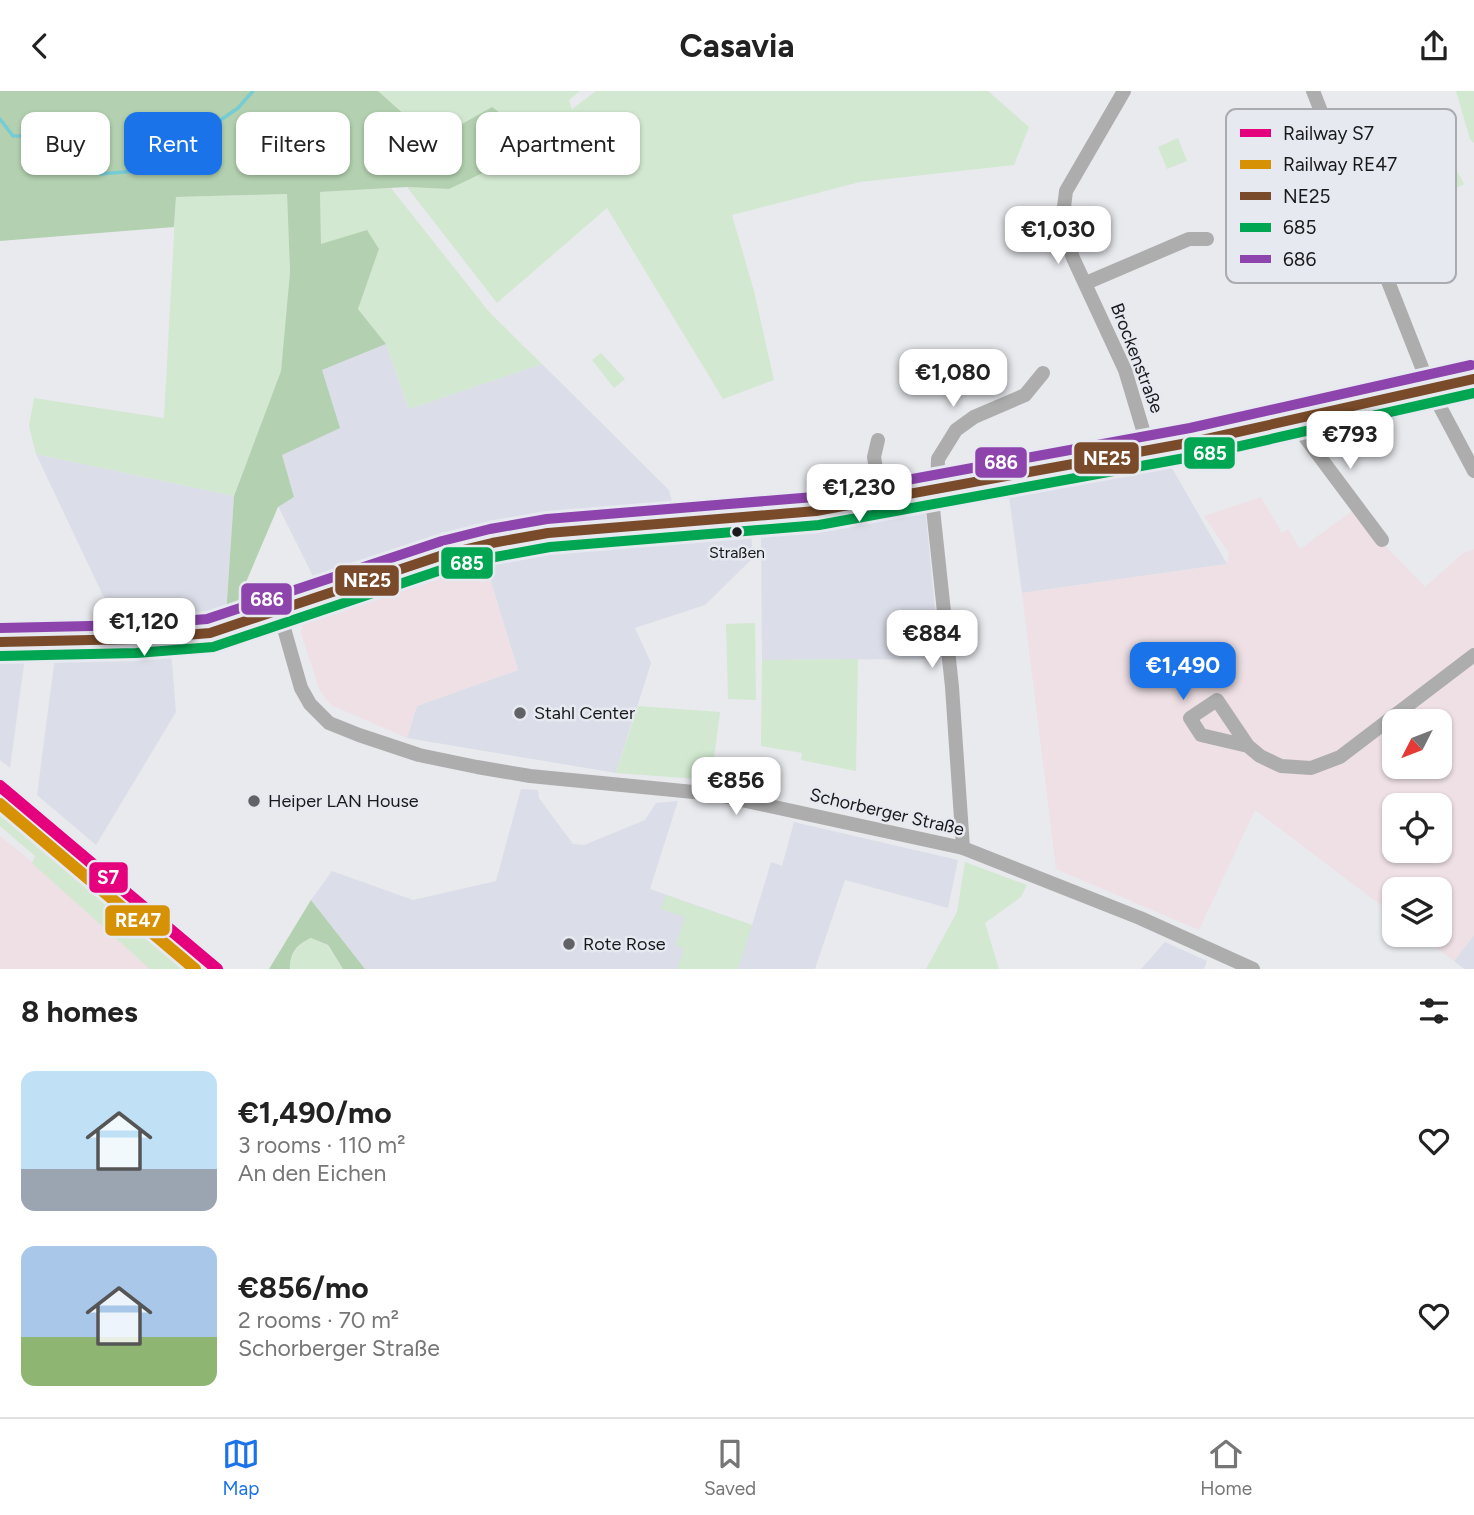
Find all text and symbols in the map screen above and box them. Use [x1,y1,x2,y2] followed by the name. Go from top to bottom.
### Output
[21,27,59,65] icon: back
[679,27,795,65] text: Casavia
[1415,27,1453,65] icon: share
[1226,109,1456,283] legend
[21,112,110,175] chip: Buy
[124,112,222,175] chip: Rent
[236,112,350,175] chip: Filters
[364,112,462,175] chip: New
[476,112,640,175] chip: Apartment
[1283,122,1374,145] text: Railway S7
[1283,153,1397,176] text: Railway RE47
[1283,185,1331,208] text: NE25
[1001,207,1115,266] pin: €1,030
[1021,215,1095,243] text: €1,030
[1283,216,1316,239] text: 685
[1283,248,1316,271] text: 686
[1106,300,1168,416] street label: Brockenstraße
[896,349,1010,409] pin: €1,080
[915,358,991,386] text: €1,080
[1309,411,1391,471] pin: €793
[1323,420,1377,448] text: €793
[1183,436,1236,470] line badge: 685
[1073,441,1140,475] line badge: NE25
[1193,442,1227,465] text: 685
[974,446,1028,479] line badge: 686
[1083,447,1131,470] text: NE25
[984,451,1018,474] text: 686
[802,465,916,524] pin: €1,230
[823,473,895,501] text: €1,230
[730,525,744,539] marker: Straßen
[709,543,765,562] place label: Straßen
[440,546,494,580] line badge: 685
[450,552,484,575] text: 685
[334,564,400,597] line badge: NE25
[343,569,391,592] text: NE25
[240,582,293,616] line badge: 686
[250,588,284,611] text: 686
[87,599,201,658] pin: €1,120
[109,607,179,635] text: €1,120
[891,611,973,670] pin: €884
[903,619,961,647] text: €884
[1126,643,1240,702] pin: €1,490
[1146,651,1220,679] text: €1,490
[534,702,635,724] place label: Stahl Center
[512,705,528,721] marker: Stahl Center
[1382,709,1452,779] north arrow
[1382,709,1452,947] map controls
[695,757,777,817] pin: €856
[708,766,764,794] text: €856
[808,784,967,841] street label: Schorberger Straße
[268,790,419,812] place label: Heiper LAN House
[246,793,262,809] marker: Heiper LAN House
[1382,793,1452,863] button: locate
[88,861,129,894] line badge: S7
[97,866,119,889] text: S7
[1382,877,1452,947] button: layers
[104,904,171,937] line badge: RE47
[115,909,161,932] text: RE47
[583,933,666,955] place label: Rote Rose
[561,936,577,952] marker: Rote Rose
[1415,992,1453,1030] icon: filters
[21,993,138,1030] text: 8 homes
[238,1094,392,1131] text: €1,490/mo
[77,1099,161,1183] icon: home
[1415,1122,1453,1160] icon: heart
[238,1131,405,1159] text: 3 rooms · 110 m²
[238,1159,386,1187] text: An den Eichen
[238,1269,369,1306] text: €856/mo
[77,1274,161,1358] icon: home
[1415,1297,1453,1335] icon: heart
[238,1306,399,1334] text: 2 rooms · 70 m²
[238,1334,440,1362] text: Schorberger Straße
[222,1435,260,1500] tab: Map
[704,1435,756,1500] tab: Saved
[1200,1435,1252,1500] tab: Home

